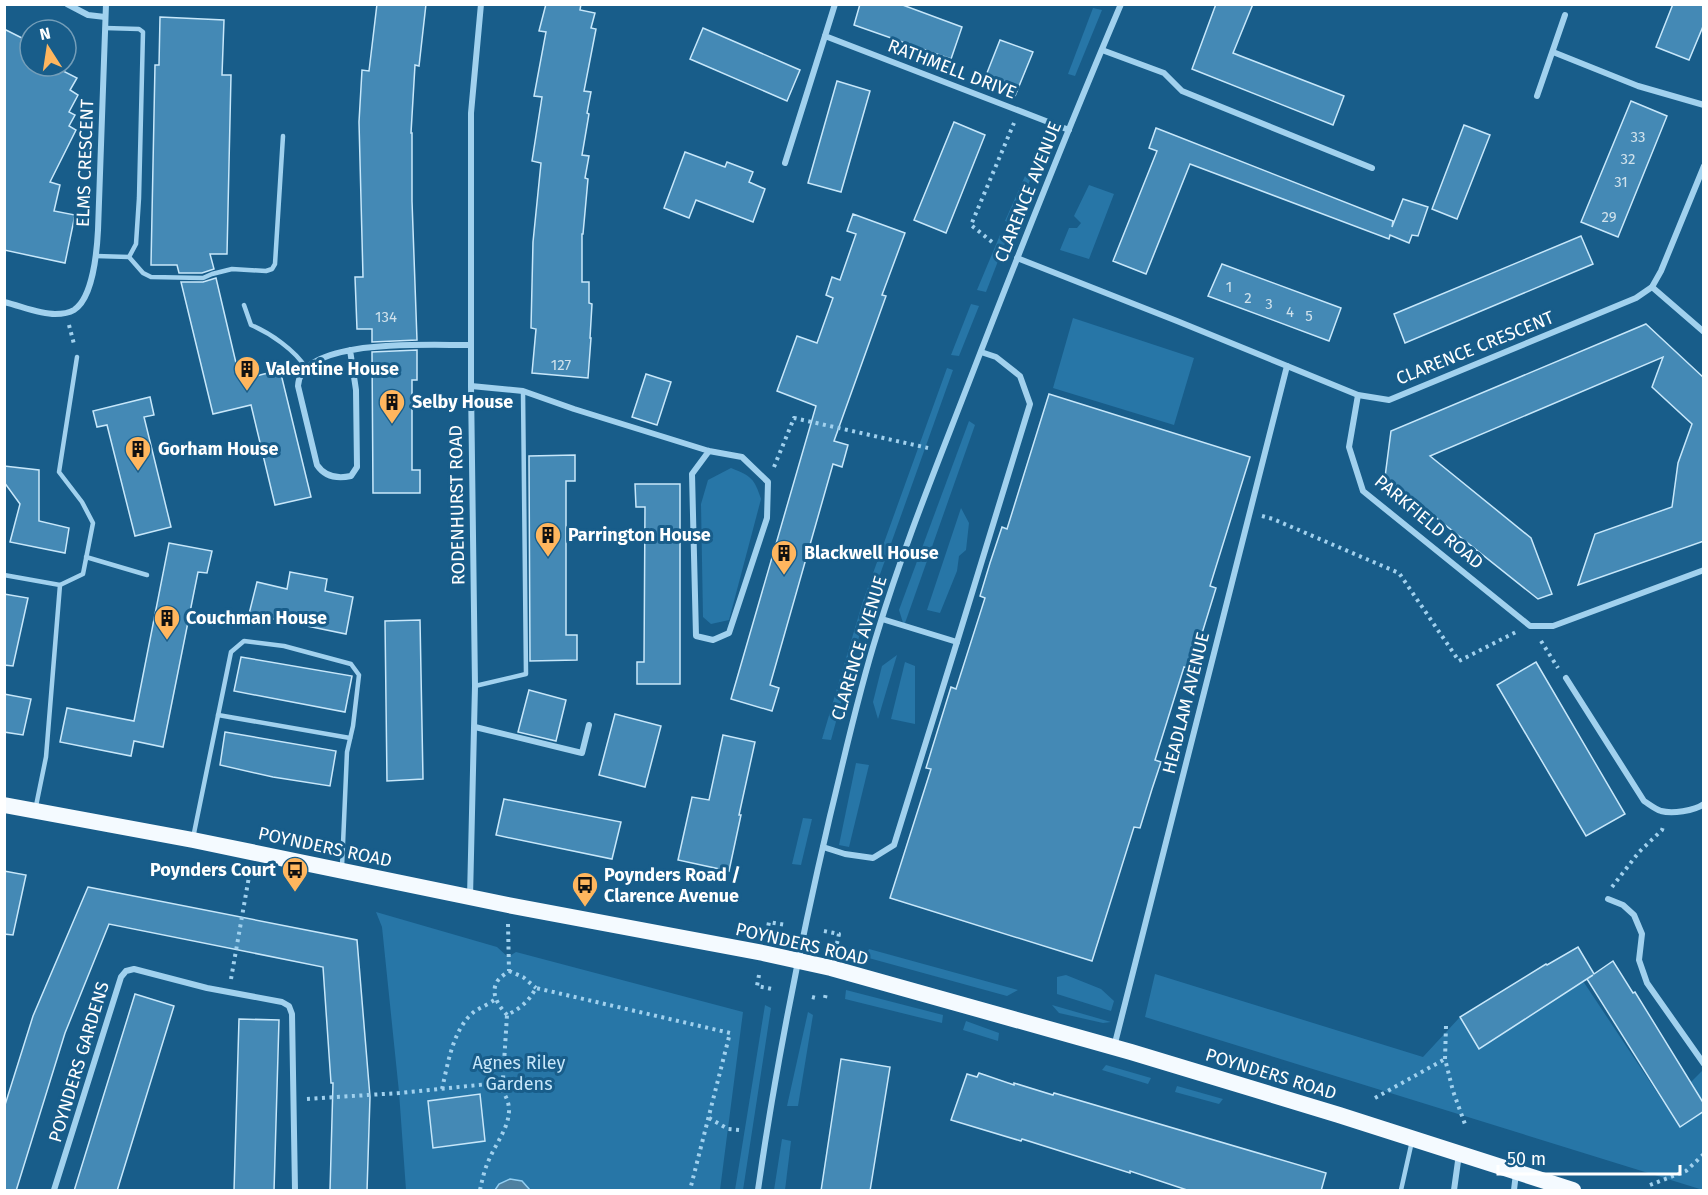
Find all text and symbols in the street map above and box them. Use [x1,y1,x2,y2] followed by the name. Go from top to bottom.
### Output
[18,18,78,78] north arrow
[38,23,52,44] text: N
[885,34,1019,104] street label: RATHMELL DRIVE
[72,98,98,227] street label: ELMS CRESCENT
[990,118,1066,266] street label: CLARENCE AVENUE
[1631,128,1645,146] house number: 33
[1621,150,1635,168] house number: 32
[1614,173,1628,191] house number: 31
[1601,208,1617,226] house number: 29
[1226,278,1232,296] house number: 1
[1244,289,1252,307] house number: 2
[1265,295,1273,313] house number: 3
[1286,303,1294,321] house number: 4
[1393,306,1558,390] street label: CLARENCE CRESCENT
[1305,307,1313,325] house number: 5
[375,308,397,326] house number: 134
[232,354,262,392] building icon: Valentine House
[551,356,572,374] house number: 127
[265,358,399,380] place label: Valentine House
[377,387,407,425] building icon: Selby House
[412,391,513,413] place label: Selby House
[445,425,469,585] street label: RODENHURST ROAD
[123,434,153,472] building icon: Gorham House
[158,438,279,460] place label: Gorham House
[1370,470,1488,574] street label: PARKFIELD ROAD
[533,520,563,558] building icon: Parrington House
[568,524,711,546] place label: Parrington House
[769,538,799,576] building icon: Blackwell House
[804,542,939,564] place label: Blackwell House
[827,573,891,723] street label: CLARENCE AVENUE
[152,603,182,641] building icon: Couchman House
[186,607,327,629] place label: Couchman House
[1158,630,1214,776] street label: HEADLAM AVENUE
[256,822,394,872] street label: POYNDERS ROAD
[280,855,310,893] bus stop icon: Poynders Court
[150,859,277,881] place label: Poynders Court
[604,864,741,907] place label: Poynders Road / Clarence Avenue
[570,870,600,908] bus stop icon: Poynders Road / Clarence Avenue
[733,918,871,970] street label: POYNDERS ROAD
[44,979,114,1145] street label: POYNDERS GARDENS
[1203,1044,1339,1104] street label: POYNDERS ROAD
[473,1052,566,1095] park label: Agnes Riley Gardens
[1498,1138,1680,1176] scale bar
[1507,1148,1546,1170] text: 50 m

